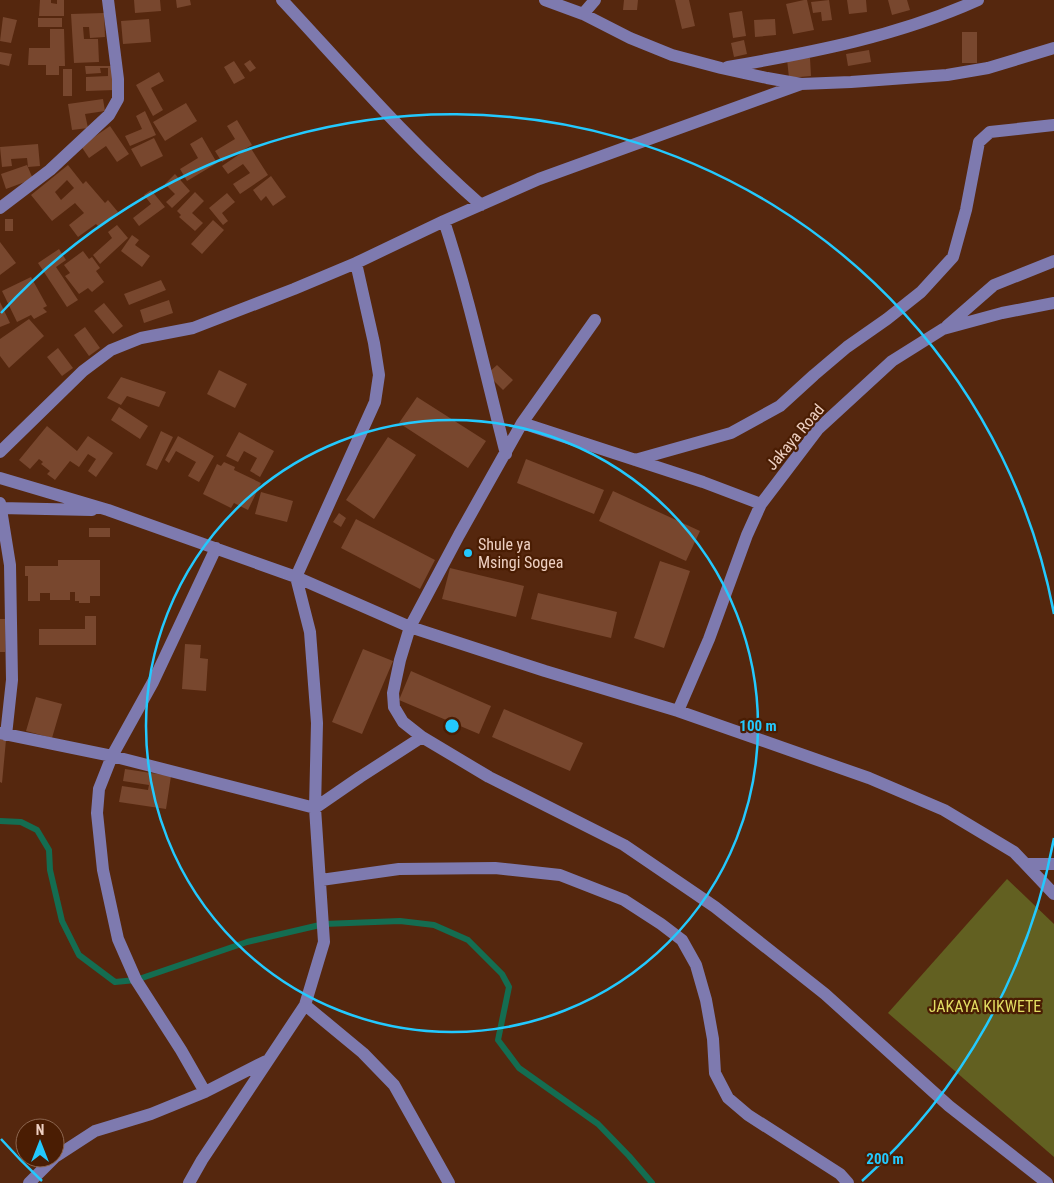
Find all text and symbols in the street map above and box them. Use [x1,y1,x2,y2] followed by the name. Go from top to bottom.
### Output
[762,400,828,474] street label: Jakaya Road
[478,535,563,572] place label: Shule ya Msingi Sogea
[462,547,474,559] marker: Shule ya Msingi Sogea
[443,717,461,735] centre of rings
[739,717,777,735] text: 100 m
[929,997,1041,1016] park label: JAKAYA KIKWETE
[15,1118,65,1168] north arrow
[36,1122,44,1138] text: N
[866,1150,904,1168] text: 200 m

